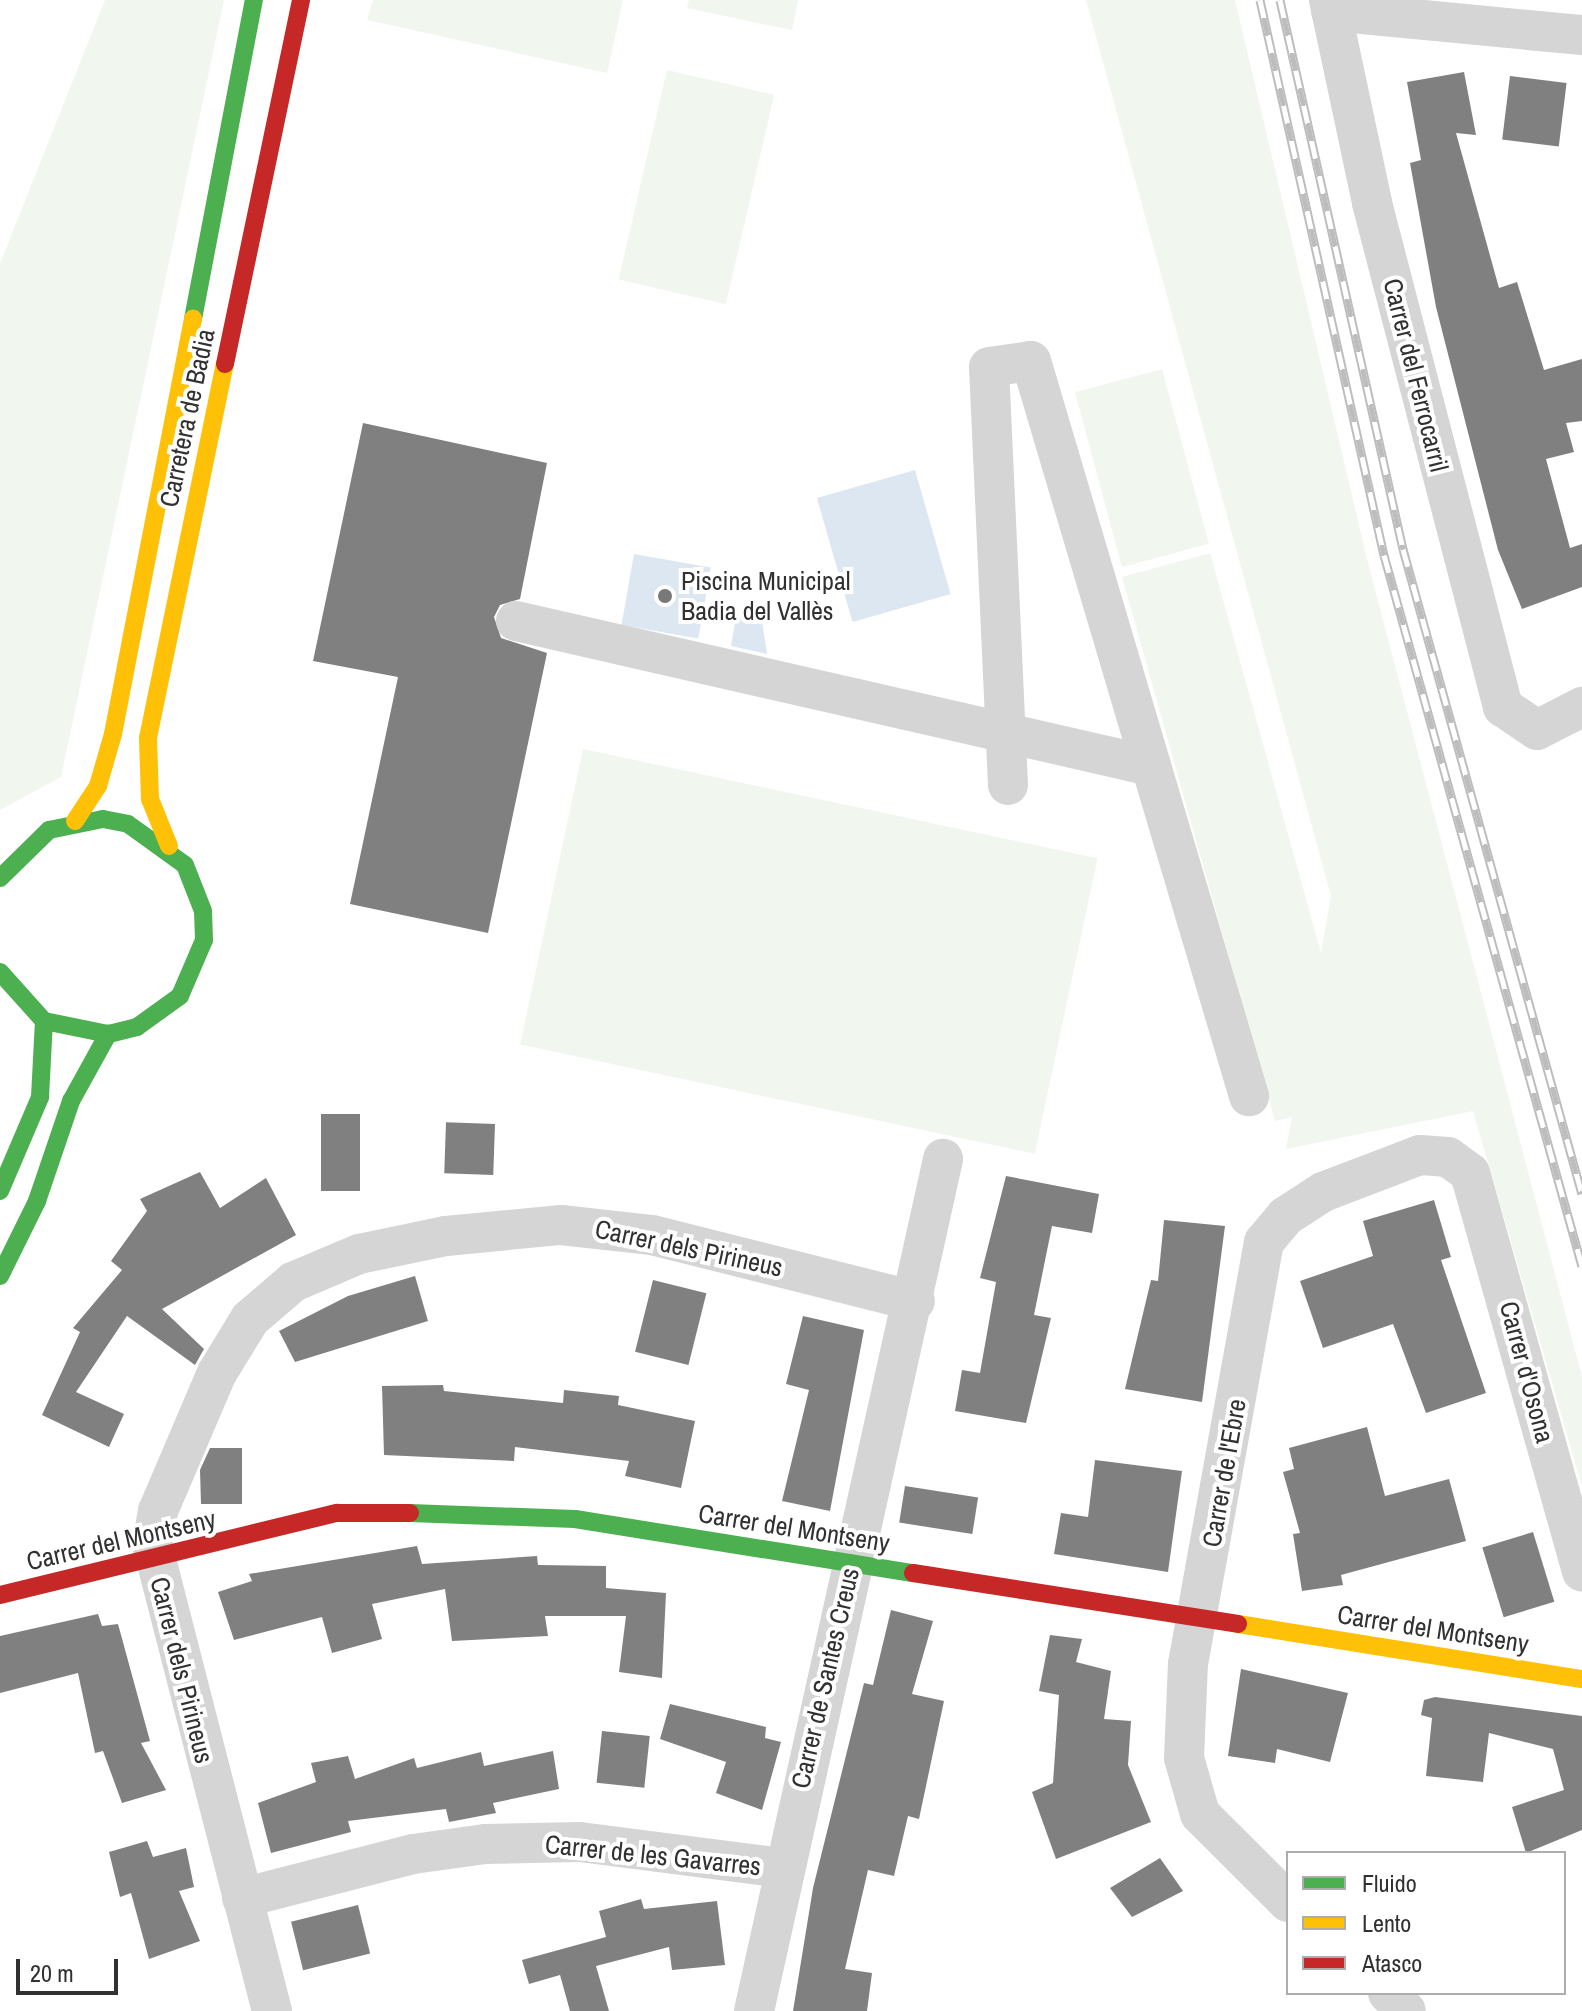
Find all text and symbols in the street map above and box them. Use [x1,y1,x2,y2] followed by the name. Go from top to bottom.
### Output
[1377,275,1455,475] street label: Carrer del Ferrocarril
[153,326,221,510] street label: Carretera de Badia
[681,565,850,626] place label: Piscina Municipal Badia del Vallès
[656,587,674,605] marker: Piscina Municipal Badia del Vallès
[592,1213,786,1283] street label: Carrer dels Pirineus
[1493,1298,1561,1446] street label: Carrer d'Osona
[1196,1397,1252,1549] street label: Carrer de l'Ebre
[696,1497,892,1559] street label: Carrer del Montseny
[23,1503,219,1577] street label: Carrer del Montseny
[784,1565,866,1791] street label: Carrer de Santes Creus
[144,1574,220,1766] street label: Carrer dels Pirineus
[1335,1598,1531,1660] street label: Carrer del Montseny
[544,1828,762,1882] street label: Carrer de les Gavarres
[1286,1851,1566,1995] legend
[1362,1867,1417,1899] text: Fluido
[1362,1907,1411,1939] text: Lento
[20,1943,122,1993] scale bar
[1362,1947,1422,1979] text: Atasco
[30,1957,74,1989] text: 20 m

